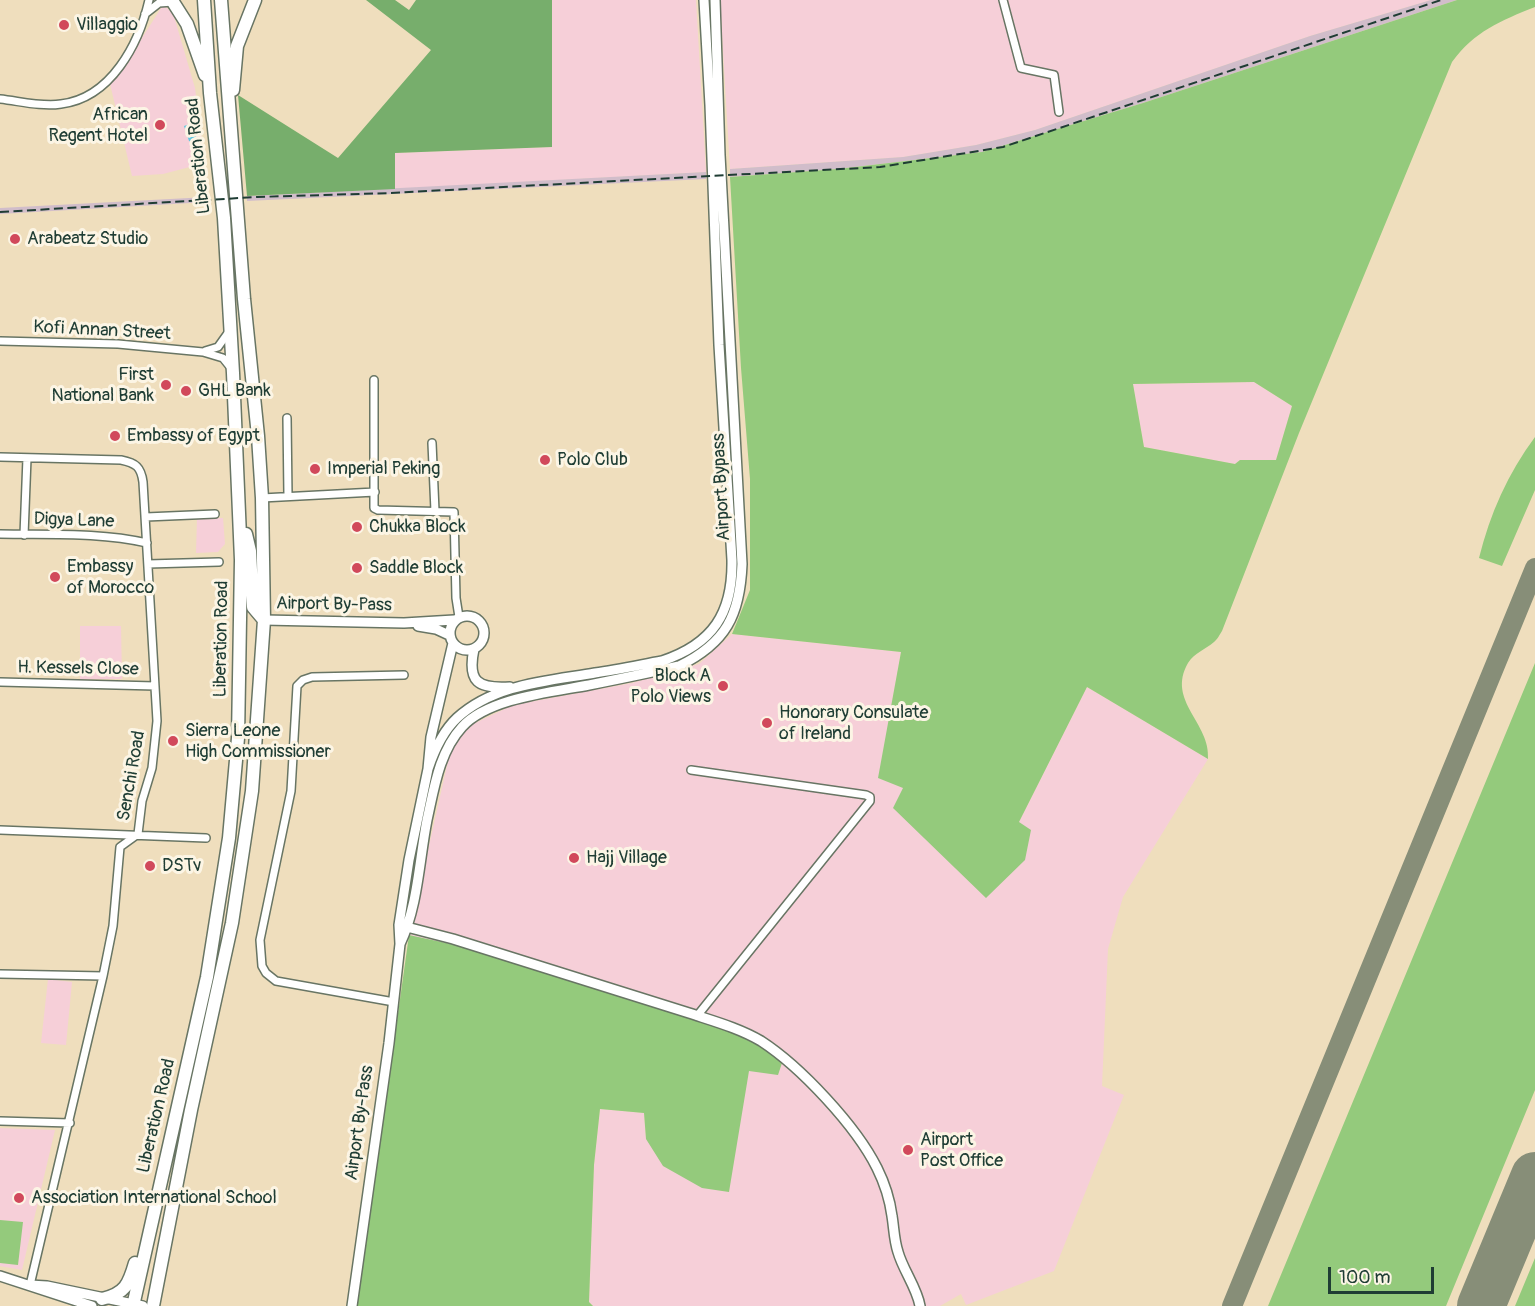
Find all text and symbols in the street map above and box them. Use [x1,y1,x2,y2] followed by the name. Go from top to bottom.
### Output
[76,14,138,36] place label: Villaggio
[57,18,71,32] marker: Villaggio
[182,97,216,215] street label: Liberation Road
[48,104,148,146] place label: African Regent Hotel
[153,118,167,132] marker: African Regent Hotel
[27,228,148,250] place label: Arabeatz Studio
[8,232,22,246] marker: Arabeatz Studio
[33,317,171,345] street label: Kofi Annan Street
[52,364,154,406] place label: First National Bank
[159,378,173,392] marker: First National Bank
[198,380,271,402] place label: GHL Bank
[179,384,193,398] marker: GHL Bank
[127,425,260,447] place label: Embassy of Egypt
[108,429,122,443] marker: Embassy of Egypt
[708,433,736,541] street label: Airport Bypass
[557,449,628,471] place label: Polo Club
[538,453,552,467] marker: Polo Club
[327,458,440,480] place label: Imperial Peking
[308,462,322,476] marker: Imperial Peking
[33,509,115,533] street label: Digya Lane
[369,516,466,538] place label: Chukka Block
[350,520,364,534] marker: Chukka Block
[67,556,154,598] place label: Embassy of Morocco
[369,557,463,579] place label: Saddle Block
[350,561,364,575] marker: Saddle Block
[48,570,62,584] marker: Embassy of Morocco
[210,581,234,697] street label: Liberation Road
[276,593,392,617] street label: Airport By-Pass
[17,657,139,681] street label: H. Kessels Close
[630,665,711,708] place label: Block A Polo Views
[716,679,730,693] marker: Block A Polo Views
[779,702,928,744] place label: Honorary Consulate of Ireland
[760,716,774,730] marker: Honorary Consulate of Ireland
[185,720,331,762] place label: Sierra Leone High Commissioner
[113,729,151,823] street label: Senchi Road
[166,734,180,748] marker: Sierra Leone High Commissioner
[586,847,667,869] place label: Hajj Village
[567,851,581,865] marker: Hajj Village
[162,855,201,877] place label: DSTv
[143,859,157,873] marker: DSTv
[133,1057,181,1175] street label: Liberation Road
[341,1064,379,1182] street label: Airport By-Pass
[920,1129,1003,1172] place label: Airport Post Office
[901,1143,915,1157] marker: Airport Post Office
[31,1187,277,1209] place label: Association International School
[12,1191,26,1205] marker: Association International School
[1331,1255,1438,1293] scale bar
[1339,1266,1391,1289] text: 100 m

